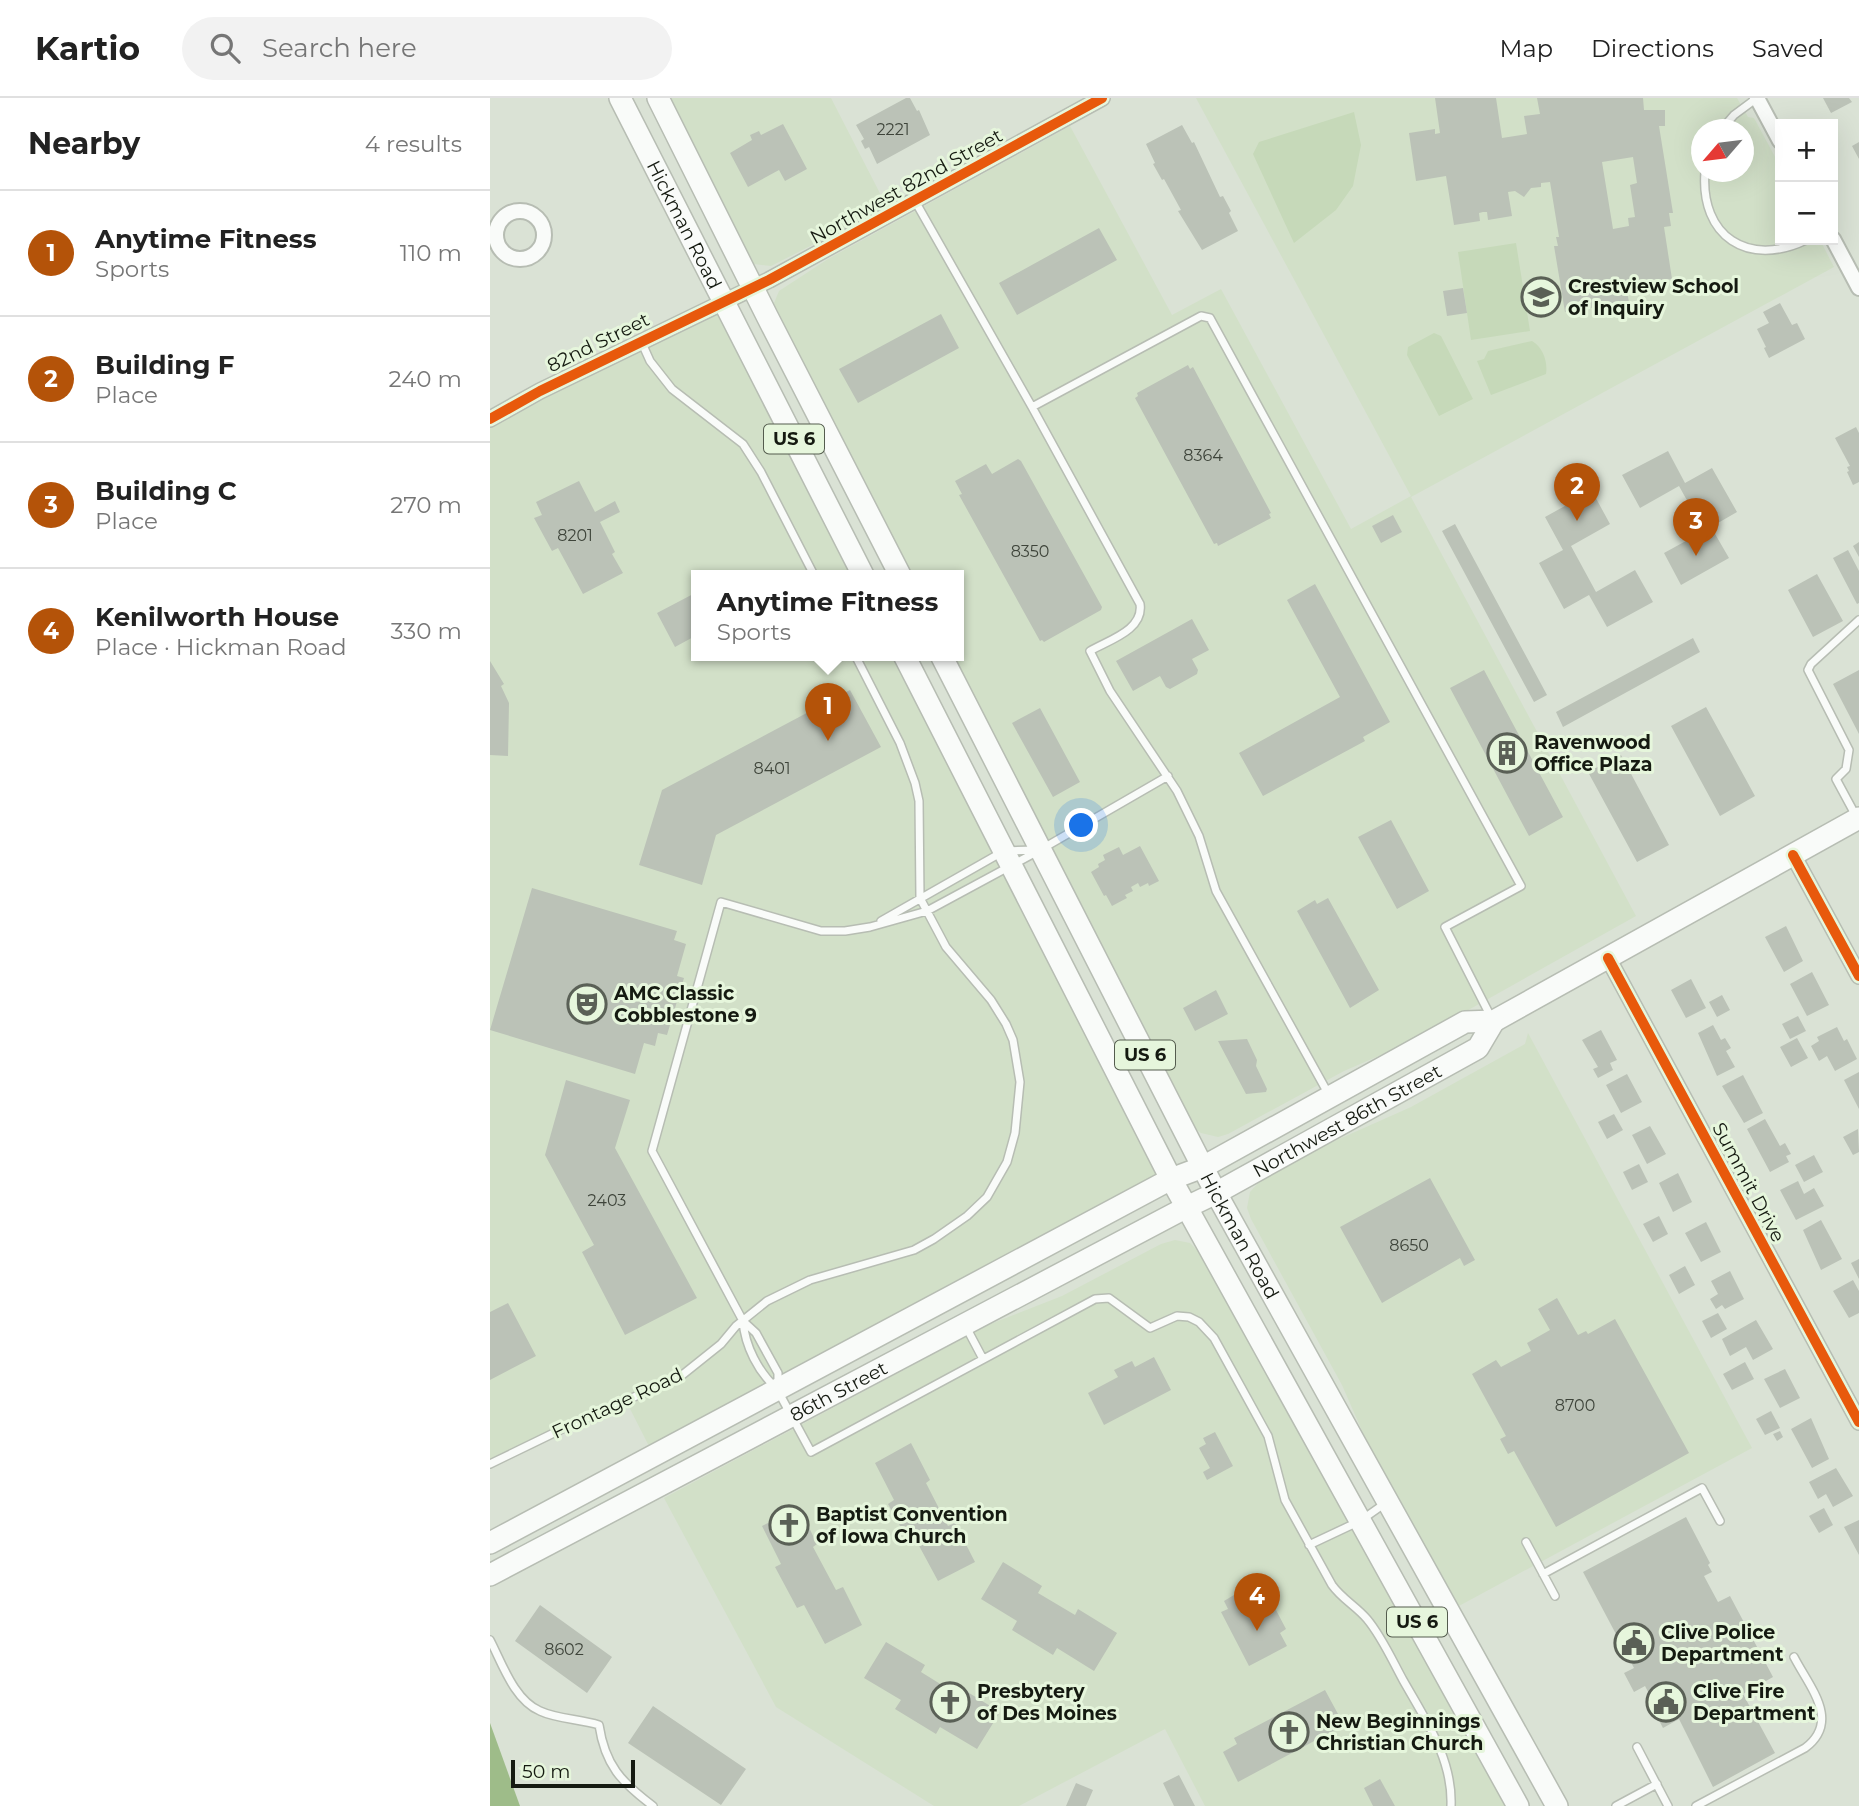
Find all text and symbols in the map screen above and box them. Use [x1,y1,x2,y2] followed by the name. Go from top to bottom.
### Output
[182,17,672,80] search box
[35,28,140,68] text: Kartio
[206,29,244,67] icon: search
[262,32,417,64] text: Search here
[1500,34,1553,63] text: Map
[1591,34,1714,63] text: Directions
[1752,34,1824,63] text: Saved
[1691,119,1754,182] north arrow
[1775,119,1838,245] map controls
[1775,119,1838,182] button: +
[876,120,910,139] house number: 2221
[806,124,1007,249] street label: Northwest 82nd Street
[28,125,140,162] text: Nearby
[365,130,462,158] text: 4 results
[642,157,726,293] street label: Hickman Road
[1775,182,1838,245] button: −
[95,223,316,255] text: Anytime Fitness
[46,239,56,267] text: 1
[400,239,462,267] text: 110 m
[95,255,169,283] text: Sports
[1568,275,1739,320] place label: Crestview School of Inquiry
[1520,276,1562,318] school or university icon: Crestview School of Inquiry
[543,308,653,377] street label: 82nd Street
[95,349,234,381] text: Building F
[44,365,58,393] text: 2
[389,365,462,393] text: 240 m
[95,381,158,409] text: Place
[764,424,824,454] road number: US 6
[1183,446,1223,465] house number: 8364
[1554,463,1600,521] pin: 2
[95,475,237,507] text: Building C
[44,491,58,519] text: 3
[390,491,462,519] text: 270 m
[1673,498,1719,556] pin: 3
[95,507,158,535] text: Place
[557,526,593,545] house number: 8201
[1011,542,1049,561] house number: 8350
[691,570,964,661] popup
[717,586,938,618] text: Anytime Fitness
[95,601,339,633] text: Kenilworth House
[43,617,59,645] text: 4
[391,617,462,645] text: 330 m
[717,618,791,646] text: Sports
[95,633,347,661] text: Place · Hickman Road
[805,683,851,741] pin: 1
[1534,731,1652,776] place label: Ravenwood Office Plaza
[1486,732,1528,774] building icon: Ravenwood Office Plaza
[753,759,791,778] house number: 8401
[1064,808,1098,842] your location
[613,982,757,1027] place label: AMC Classic Cobblestone 9
[566,983,608,1025] theatre icon: AMC Classic Cobblestone 9
[1115,1040,1175,1070] road number: US 6
[1249,1059,1446,1182] street label: Northwest 86th Street
[1707,1118,1790,1246] street label: Summit Drive
[1195,1169,1284,1303] street label: Hickman Road
[588,1191,626,1210] house number: 2403
[1389,1236,1429,1255] house number: 8650
[786,1356,891,1427] street label: 86th Street
[548,1363,686,1444] street label: Frontage Road
[1555,1396,1595,1415] house number: 8700
[816,1503,1008,1548] place label: Baptist Convention of Iowa Church
[768,1504,810,1546] church icon: Baptist Convention of Iowa Church
[1234,1573,1280,1631] pin: 4
[1387,1608,1447,1637] road number: US 6
[1661,1621,1783,1666] place label: Clive Police Department
[1613,1622,1655,1664] public building icon: Clive Police Department
[544,1640,584,1659] house number: 8602
[977,1680,1117,1725] place label: Presbytery of Des Moines
[1693,1680,1815,1725] place label: Clive Fire Department
[929,1681,971,1723] church icon: Presbytery of Des Moines
[1645,1681,1687,1723] public building icon: Clive Fire Department
[1316,1710,1483,1755] place label: New Beginnings Christian Church
[1268,1711,1310,1753] church icon: New Beginnings Christian Church
[511,1757,635,1789] scale bar
[522,1760,570,1783] text: 50 m

